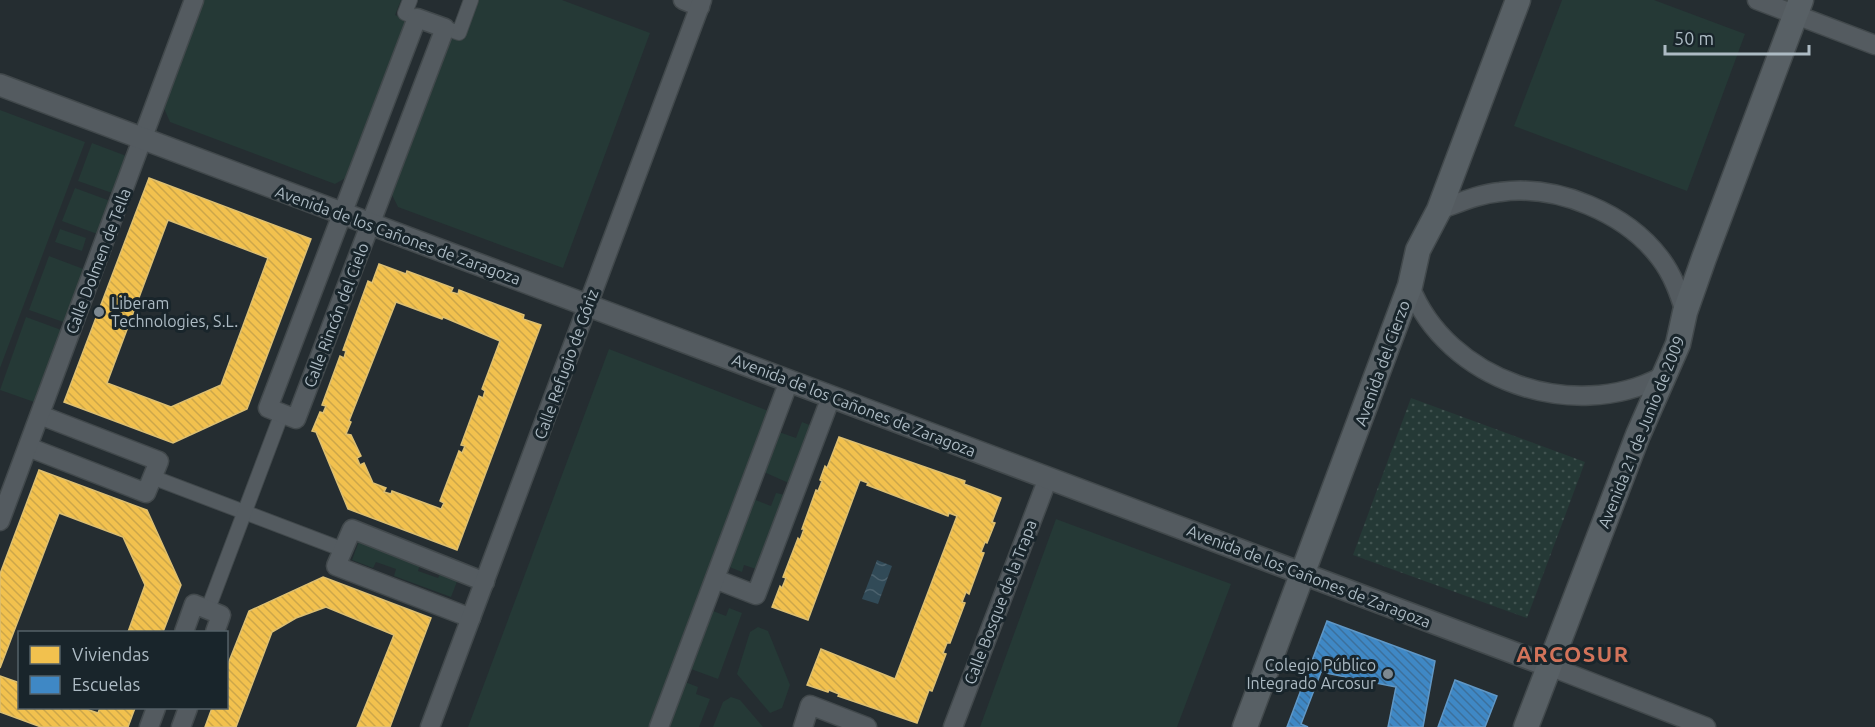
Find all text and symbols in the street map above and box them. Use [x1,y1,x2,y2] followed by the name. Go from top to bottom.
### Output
[1665,18,1809,56] scale bar
[1674,28,1714,48] text: 50 m
[273,182,523,288] street label: Avenida de los Cañones de Zaragoza
[62,186,134,336] street label: Calle Dolmen de Tella
[300,240,372,390] street label: Calle Rincón del Cielo
[530,287,602,441] street label: Calle Refugio de Góriz
[111,294,238,330] place label: Liberam Technologies, S.L.
[1351,298,1413,428] street label: Avenida del Cierzo
[92,305,106,319] marker: Liberam Technologies, S.L.
[1594,333,1688,531] street label: Avenida 21 de Junio de 2009
[730,350,978,460] street label: Avenida de los Cañones de Zaragoza
[960,517,1040,687] street label: Calle Bosque de la Trapa
[1185,521,1433,631] street label: Avenida de los Cañones de Zaragoza
[18,631,228,709] legend
[1516,641,1630,666] district label: ARCOSUR
[72,644,149,664] text: Viviendas
[1246,656,1376,692] place label: Colegio Público Integrado Arcosur
[1381,667,1395,681] marker: Colegio Público Integrado Arcosur
[72,674,140,694] text: Escuelas

